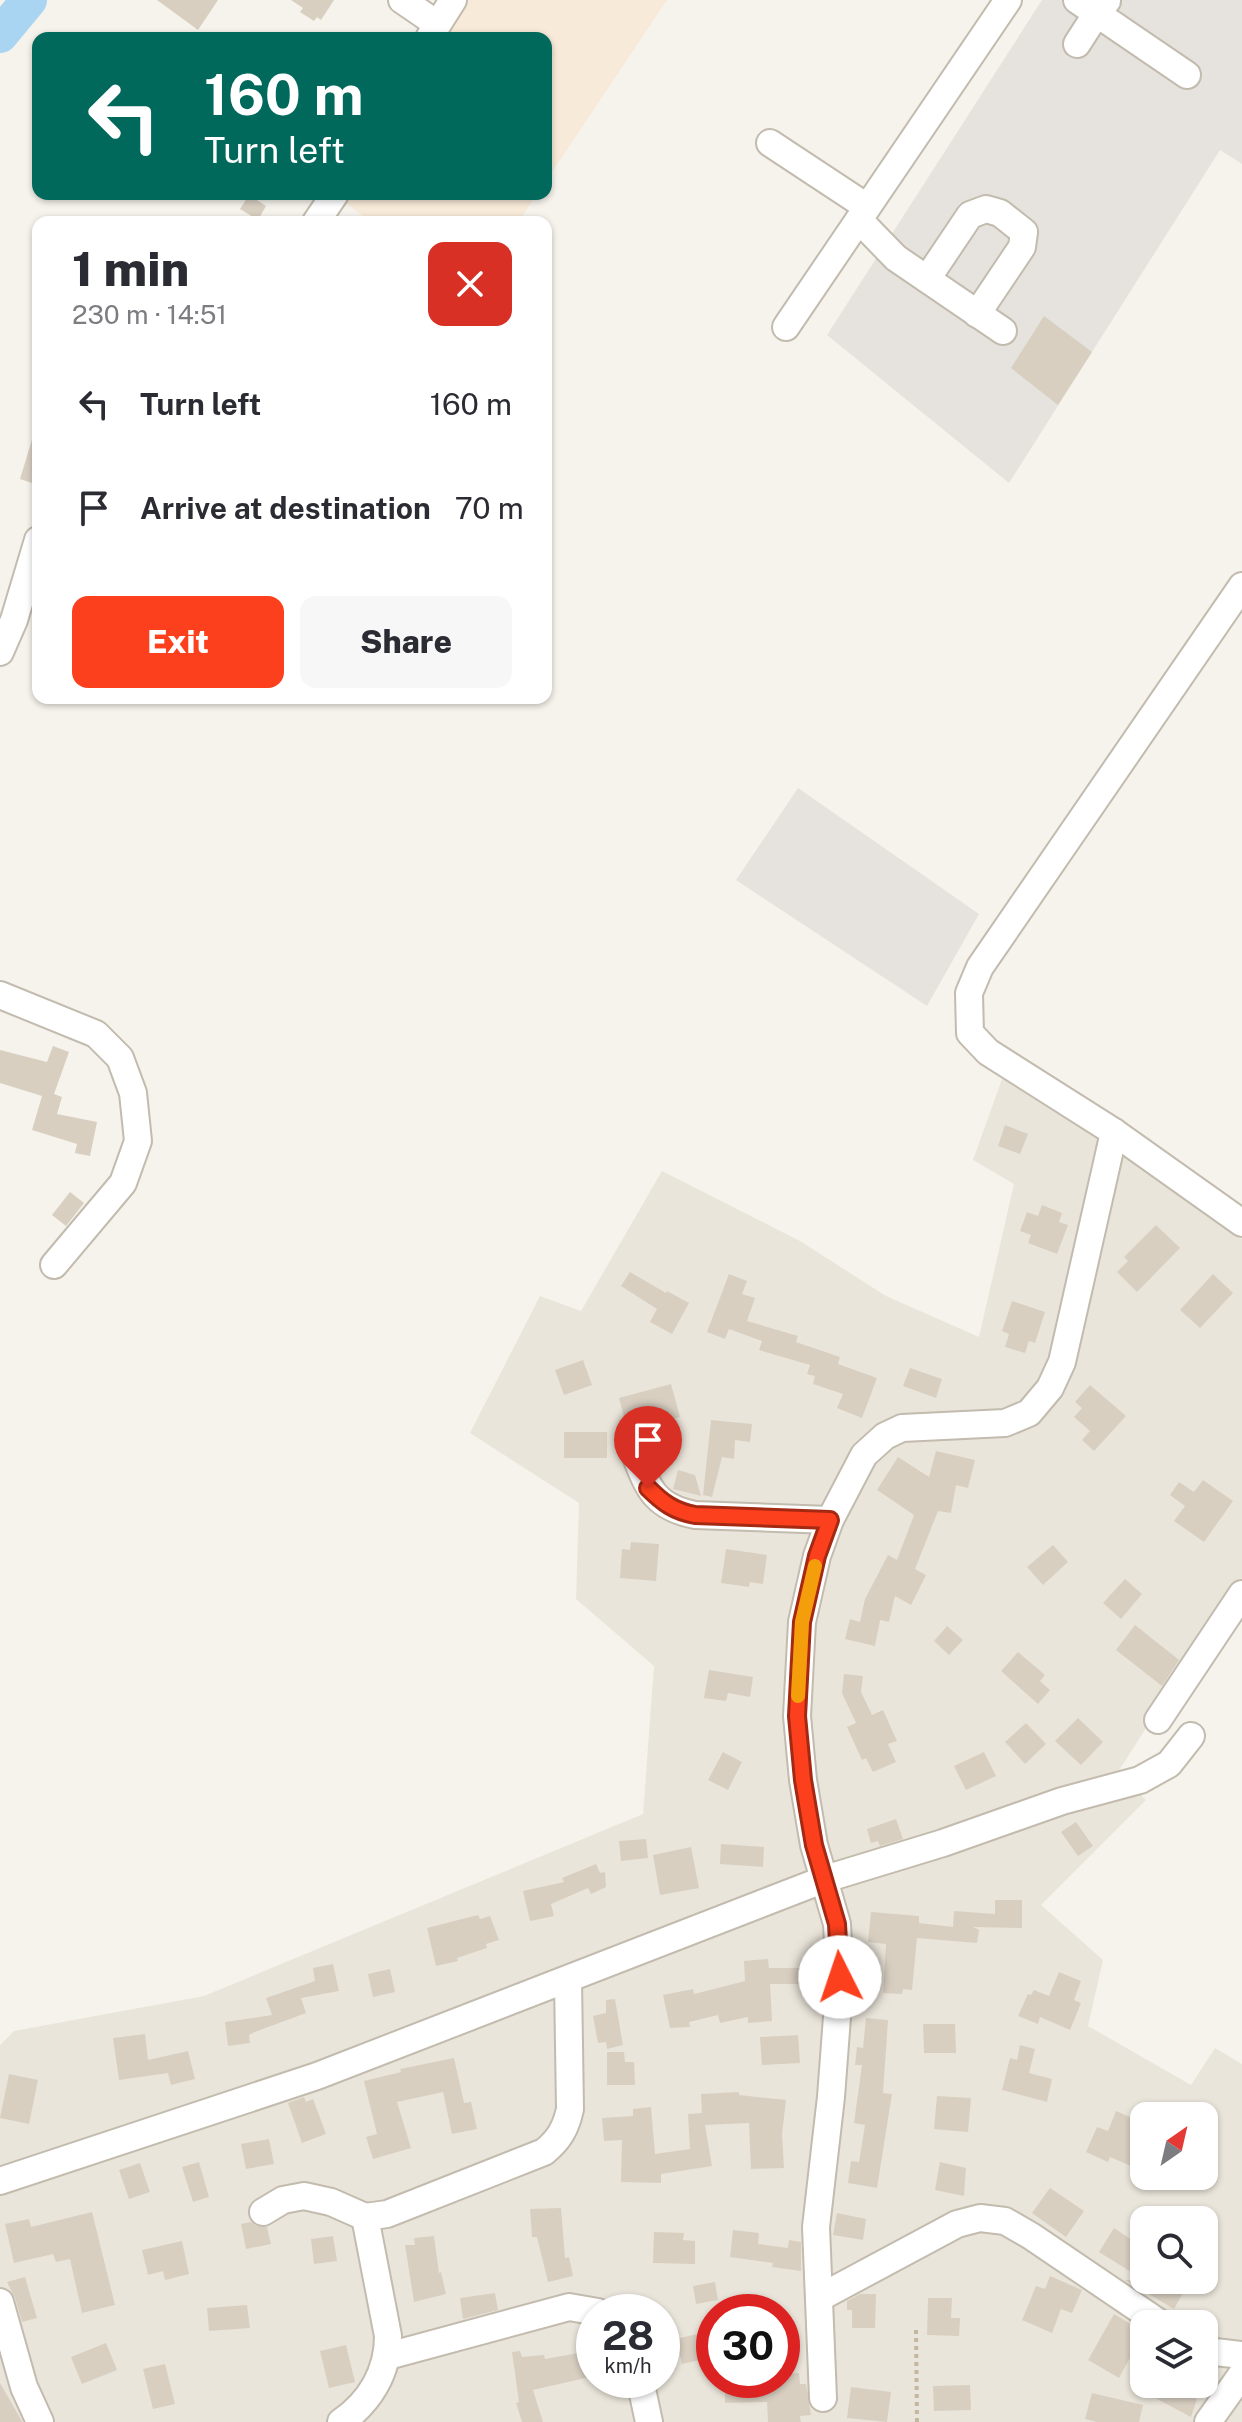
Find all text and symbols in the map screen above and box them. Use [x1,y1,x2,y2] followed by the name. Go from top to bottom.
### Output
[204,62,364,128] text: 160 m
[72,64,176,168] icon: left
[204,129,345,171] text: Turn left
[72,240,189,297] text: 1 min
[428,242,512,326] button: close
[72,299,227,330] text: 230 m · 14:51
[72,382,116,426] icon: left
[140,386,261,422] text: Turn left
[430,386,512,422] text: 160 m
[72,486,116,530] icon: arrive
[140,490,431,526] text: Arrive at destination
[455,490,524,526] text: 70 m
[72,596,284,688] button: Exit
[300,596,512,688] button: Share
[614,1406,682,1488] pin
[626,1418,670,1462] icon: arrive
[798,1935,882,2019] position arrow
[1130,2102,1218,2190] north arrow
[1130,2102,1218,2398] map controls
[1130,2206,1218,2294] button: search
[696,2294,800,2398] speed limit sign: 30
[1130,2310,1218,2398] button: layers
[602,2312,654,2359] text: 28
[604,2354,652,2378] text: km/h

